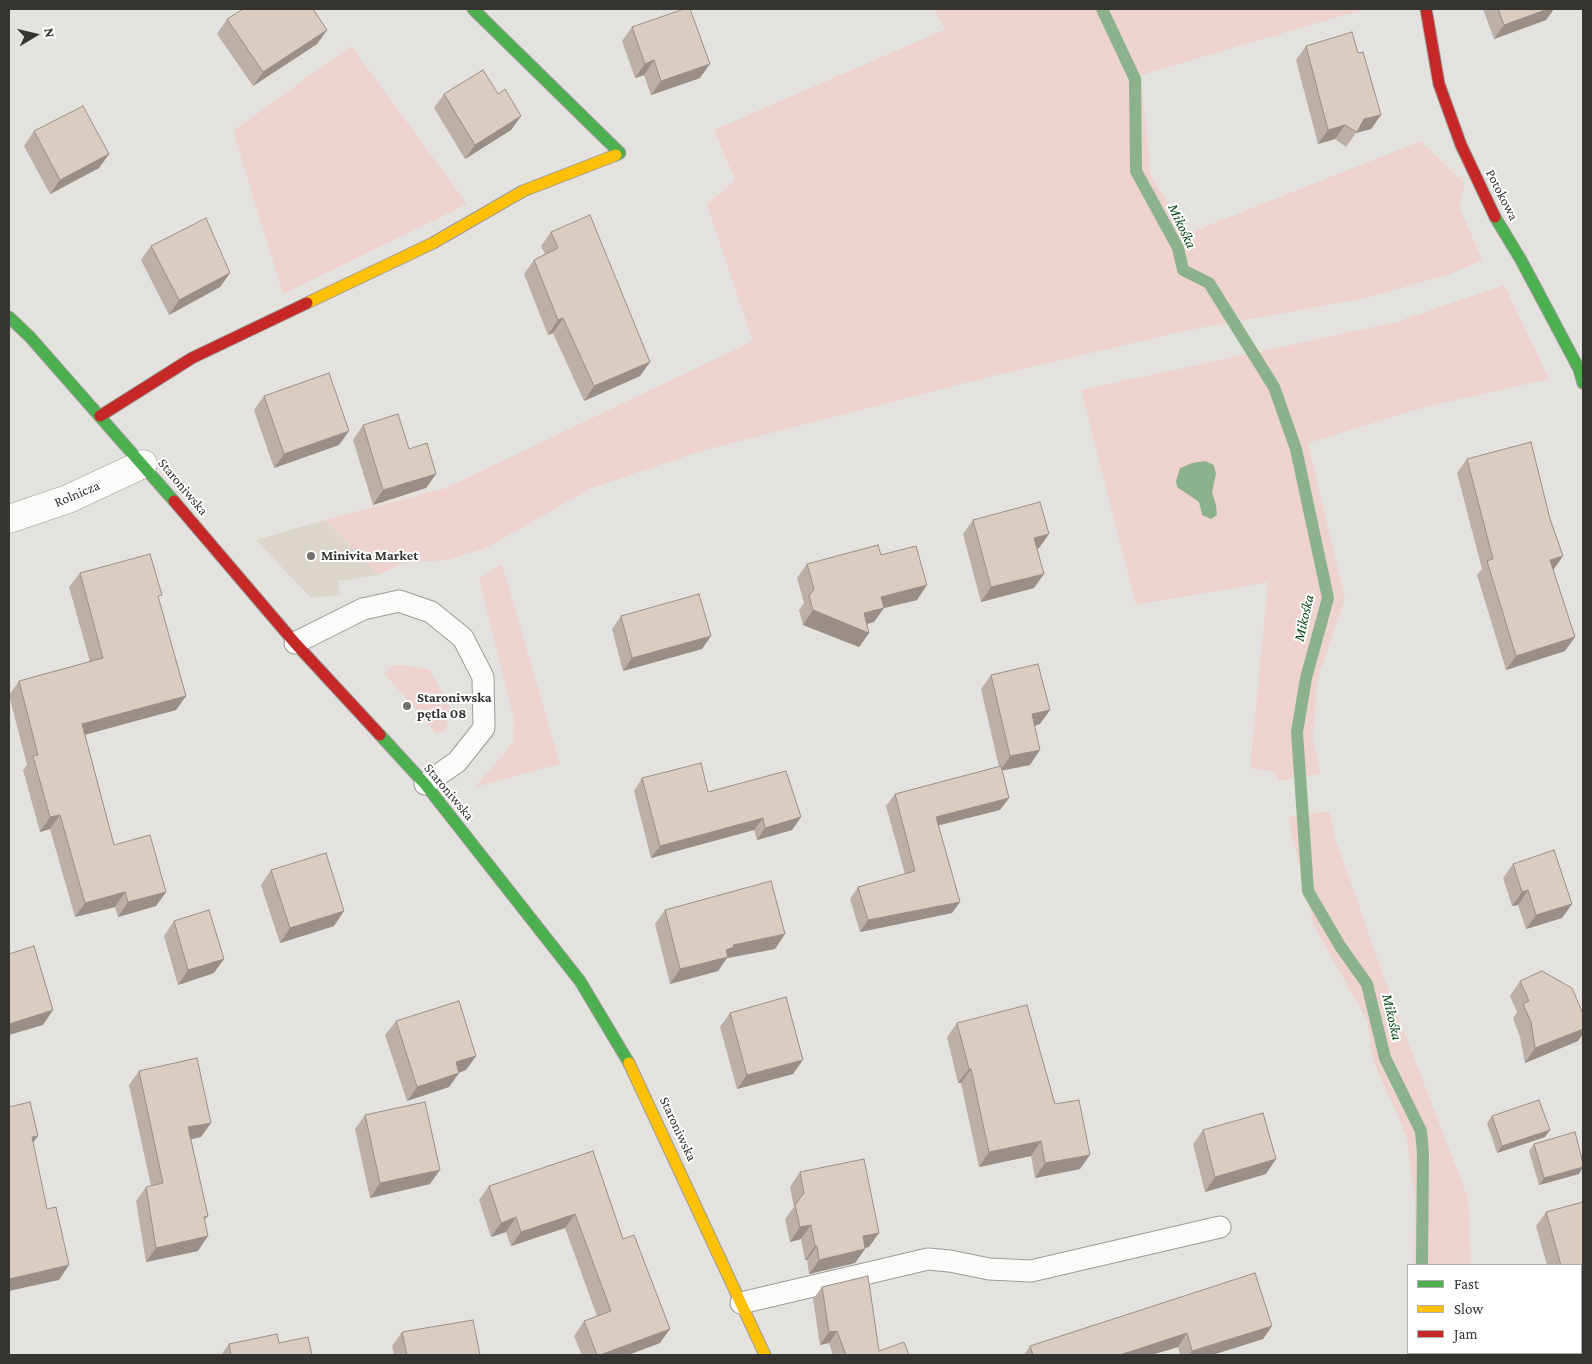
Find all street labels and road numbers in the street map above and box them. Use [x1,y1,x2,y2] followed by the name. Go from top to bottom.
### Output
[1482,167,1522,223] street label: Potokowa
[154,455,212,519] street label: Staroniwska
[52,477,102,511] street label: Rolnicza
[420,760,478,824] street label: Staroniwska
[656,1094,700,1164] street label: Staroniwska

